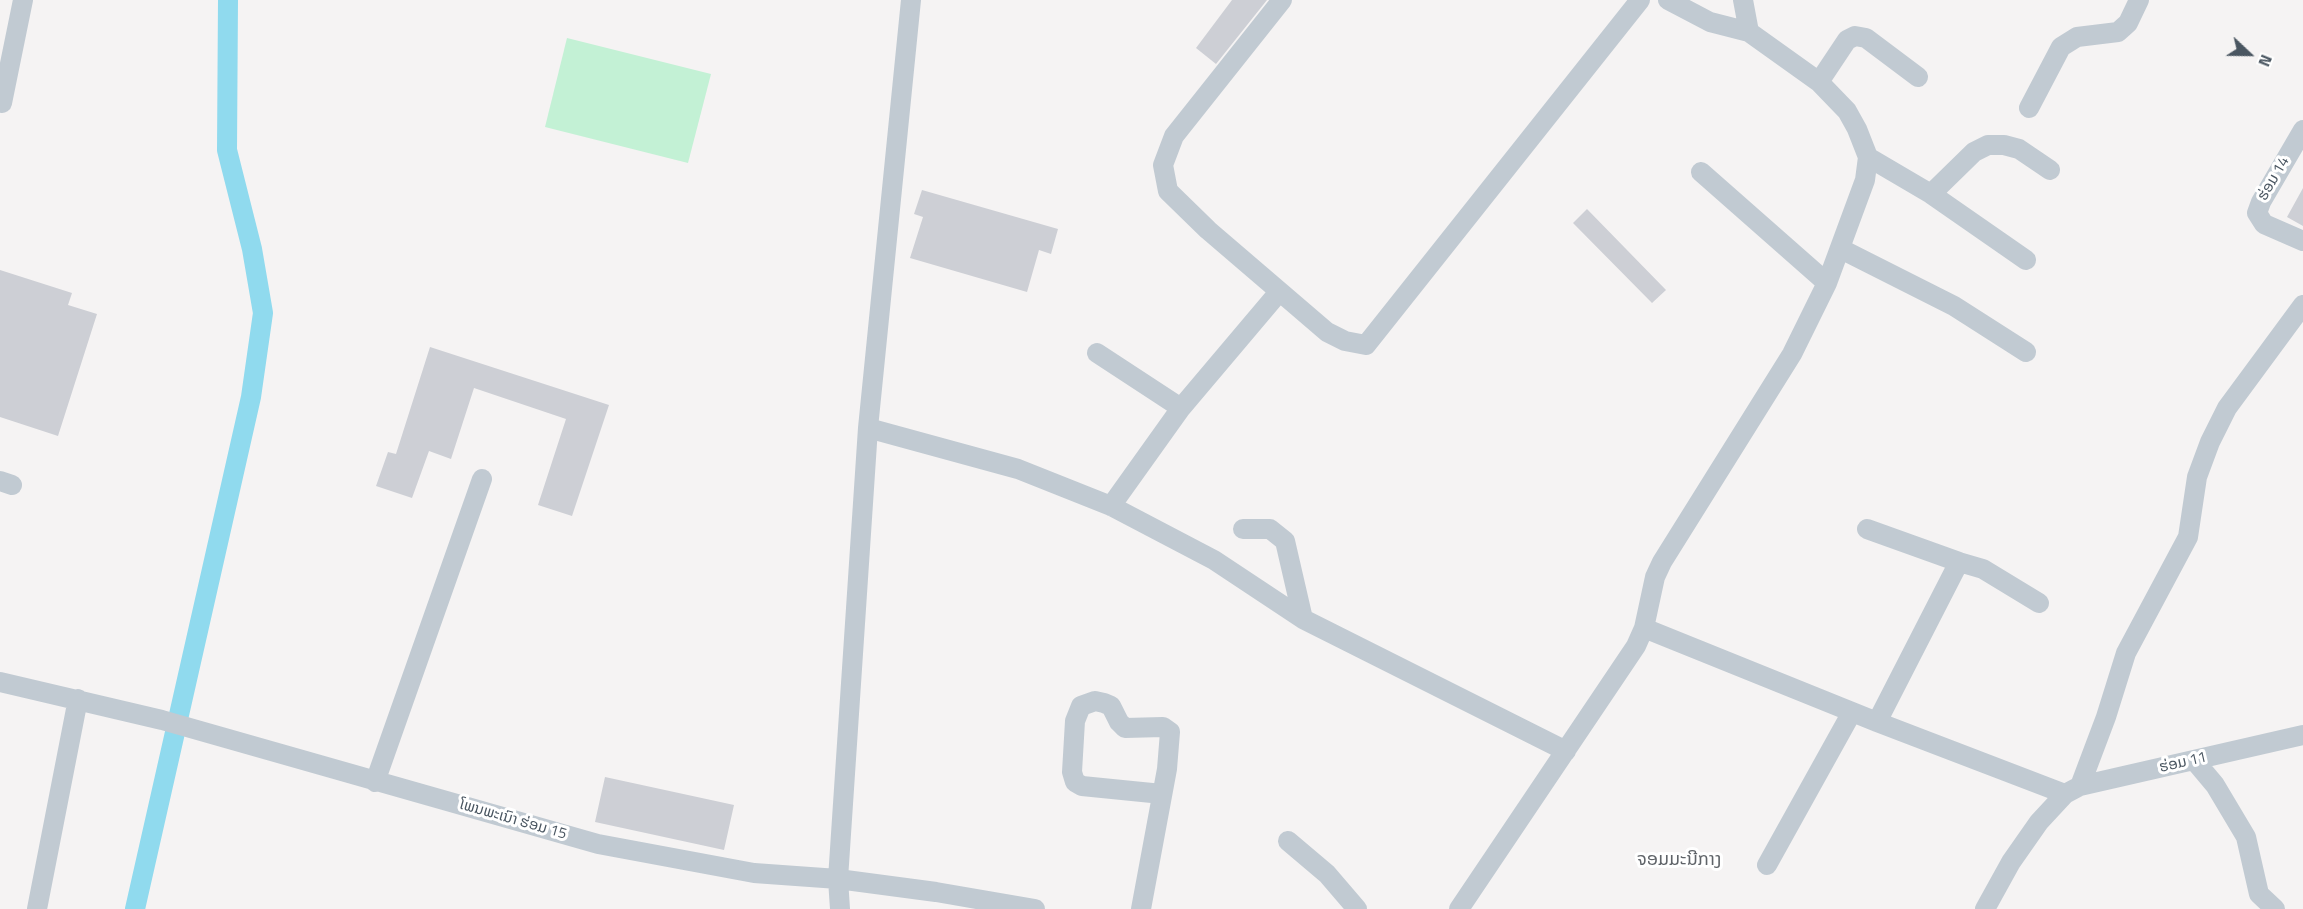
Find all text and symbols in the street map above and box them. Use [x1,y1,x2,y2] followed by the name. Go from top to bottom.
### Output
[2219,24,2279,84] north arrow
[2252,51,2279,70] text: N
[2254,154,2294,204] street label: ຮ່ອມ 14
[2158,749,2208,777] street label: ຮ່ອມ 11
[457,796,569,844] street label: ໂພນພະເນົາ ຮ່ອມ 15
[1637,850,1721,872] district label: ຈອມມະນີກາງ

